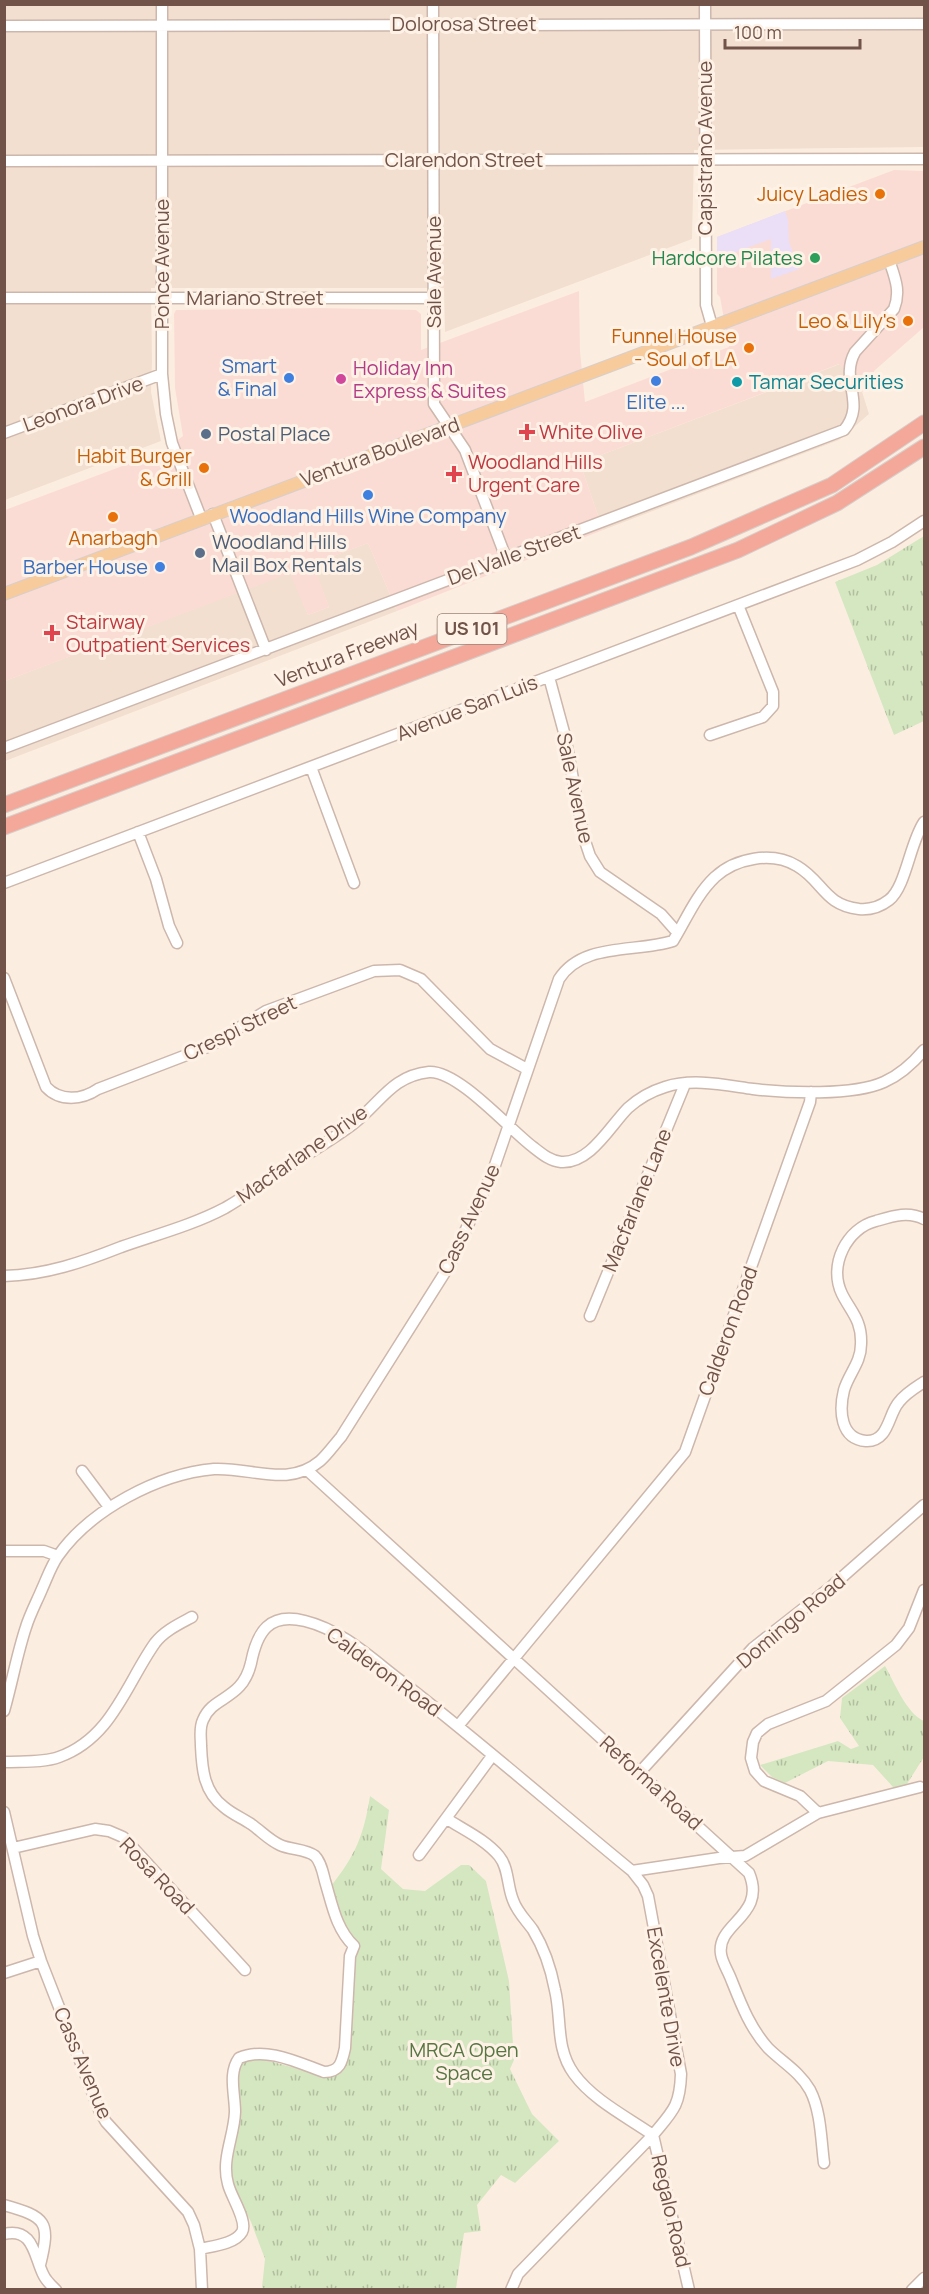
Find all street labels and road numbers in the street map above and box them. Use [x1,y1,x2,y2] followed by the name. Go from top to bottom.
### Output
[392,10,536,37] street label: Dolorosa Street
[691,61,718,235] street label: Capistrano Avenue
[385,146,543,173] street label: Clarendon Street
[148,199,175,329] street label: Ponce Avenue
[420,216,447,328] street label: Sale Avenue
[186,284,324,311] street label: Mariano Street
[19,369,147,438] street label: Leonora Drive
[297,410,463,493] street label: Ventura Boulevard
[444,518,584,591] street label: Del Valle Street
[271,614,423,693] street label: Ventura Freeway
[438,614,506,644] road number: US 101
[392,668,541,747] street label: Avenue San Luis
[551,730,600,846] street label: Sale Avenue
[179,989,301,1067] street label: Crespi Street
[231,1098,373,1209] street label: Macfarlane Drive
[596,1124,678,1275] street label: Macfarlane Lane
[431,1159,506,1278] street label: Cass Avenue
[692,1262,763,1399] street label: Calderon Road
[731,1567,851,1674] street label: Domingo Road
[321,1621,447,1722] street label: Calderon Road
[594,1729,708,1836] street label: Reforma Road
[114,1831,201,1920] street label: Rosa Road
[641,1925,692,2069] street label: Excelente Drive
[48,2003,119,2123] street label: Cass Avenue
[645,2152,698,2270] street label: Regalo Road

